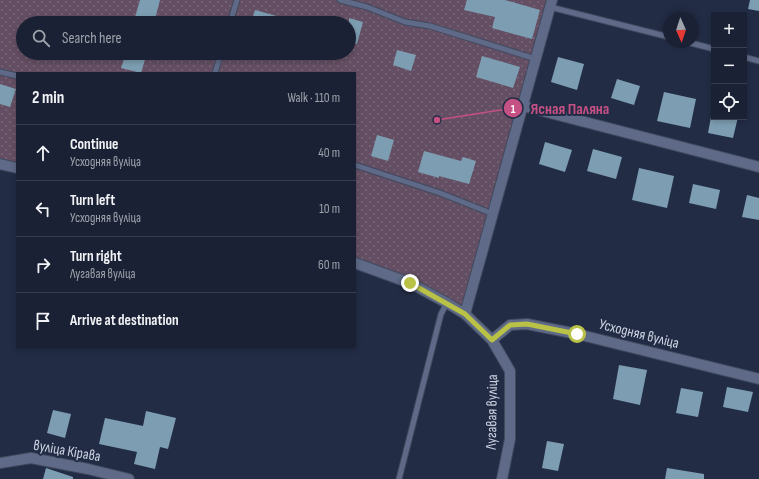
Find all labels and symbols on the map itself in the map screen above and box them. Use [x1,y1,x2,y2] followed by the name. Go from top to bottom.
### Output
[663,12,699,48] north arrow
[503,94,617,122] callout: Ясная Паляна
[531,100,609,119] text: Ясная Паляна
[511,102,516,117] text: 1
[401,274,419,292] route end
[597,315,681,353] street label: Усходняя вуліца
[568,325,586,343] route start
[482,374,502,451] street label: Лугавая вуліца
[32,436,102,466] street label: вуліца Кірава

